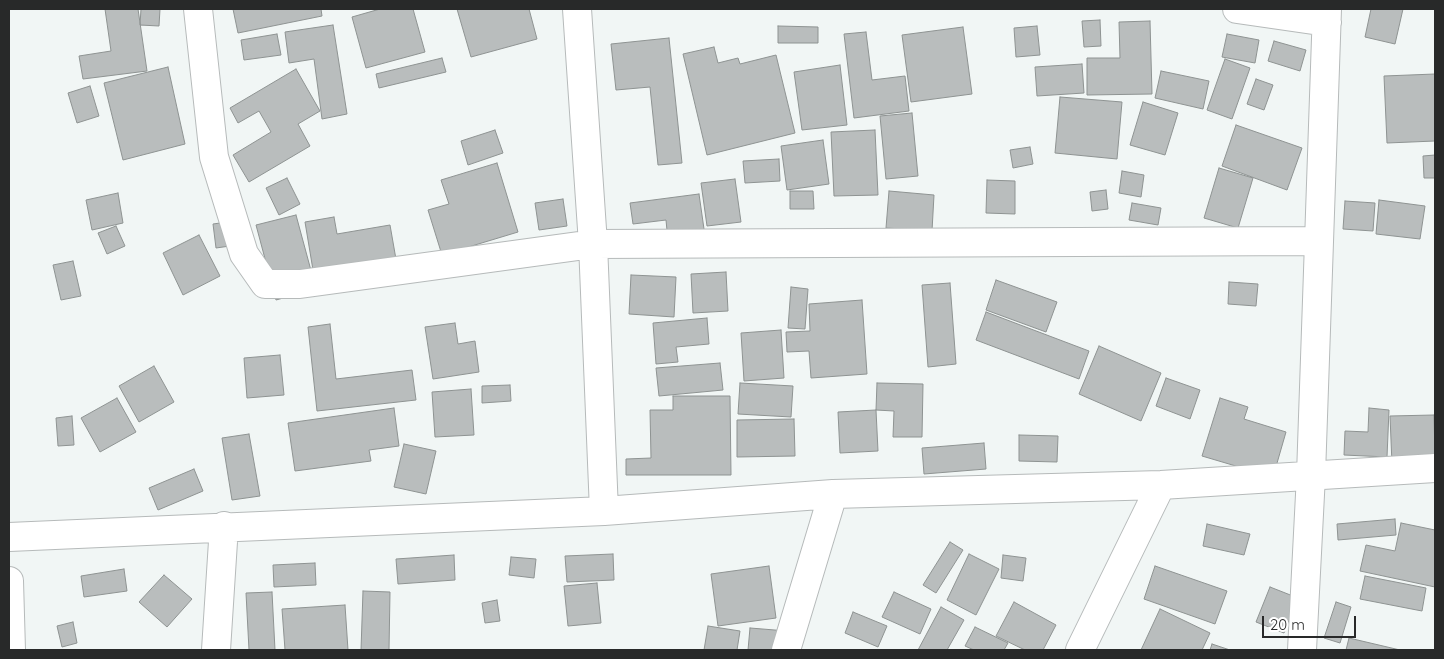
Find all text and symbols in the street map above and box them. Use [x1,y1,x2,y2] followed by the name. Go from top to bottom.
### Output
[1264,606,1358,638] scale bar
[1270,615,1305,634] text: 20 m

